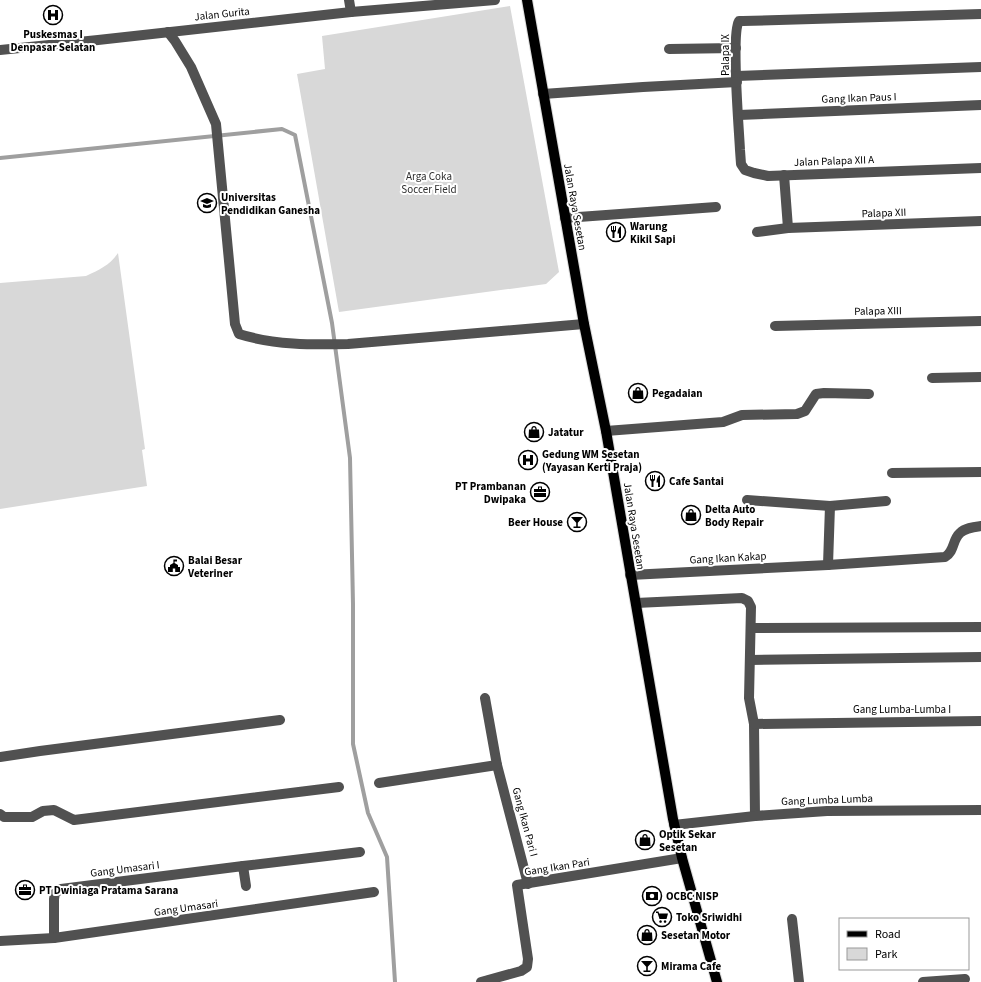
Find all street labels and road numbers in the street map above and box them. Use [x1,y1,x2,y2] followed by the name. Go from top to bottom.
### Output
[194,4,250,24] street label: Jalan Gurita
[718,34,733,76] street label: Palapa IX
[821,89,897,107] street label: Gang Ikan Paus I
[794,152,874,170] street label: Jalan Palapa XII A
[560,162,590,252] street label: Jalan Raya Sesetan
[861,205,907,221] street label: Palapa XII
[854,303,902,319] street label: Palapa XIII
[620,481,648,571] street label: Jalan Raya Sesetan
[689,548,767,568] street label: Gang Ikan Kakap
[853,702,951,717] street label: Gang Lumba-Lumba I
[509,786,541,858] street label: Gang Ikan Pari I
[781,791,873,809] street label: Gang Lumba Lumba
[523,854,591,880] street label: Gang Ikan Pari
[90,857,160,881] street label: Gang Umasari I
[153,896,219,920] street label: Gang Umasari

